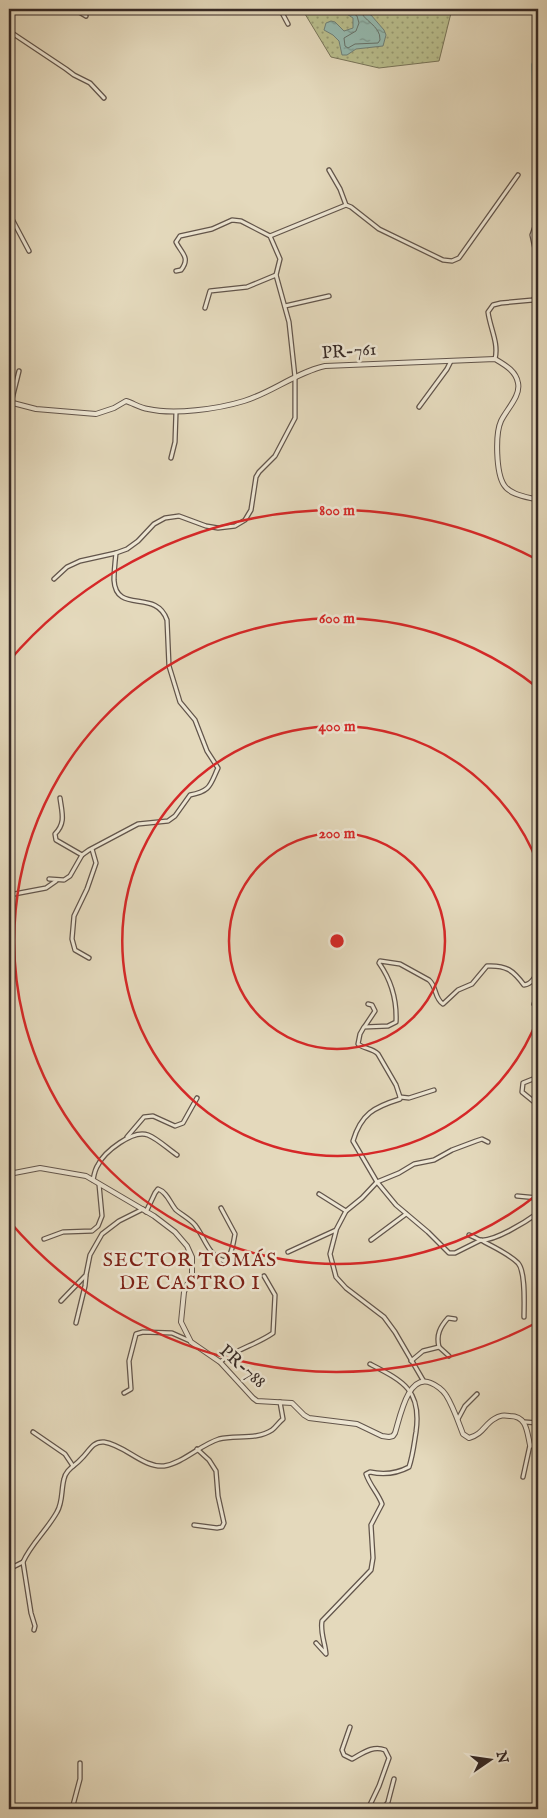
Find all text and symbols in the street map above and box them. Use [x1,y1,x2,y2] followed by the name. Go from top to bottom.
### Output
[321,339,377,365] street label: PR-761
[319,501,355,520] text: 800 m
[319,609,355,628] text: 600 m
[319,717,356,736] text: 400 m
[319,824,356,843] text: 200 m
[328,932,346,950] centre of rings
[103,1248,277,1296] district label: SECTOR TOMÁS DE CASTRO I
[214,1340,270,1394] street label: PR-788
[464,1736,514,1786] north arrow
[491,1748,512,1765] text: N

